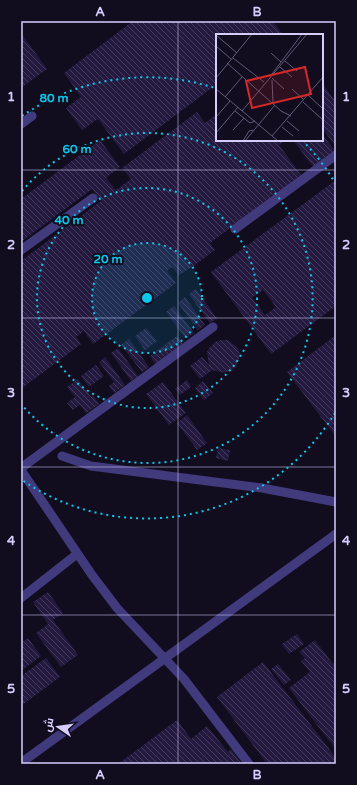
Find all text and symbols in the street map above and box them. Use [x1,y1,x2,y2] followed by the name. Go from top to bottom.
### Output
[95,4,105,20] text: A
[252,4,262,20] text: B
[216,34,323,141] inset map
[7,89,15,105] text: 1
[342,89,350,105] text: 1
[39,91,69,105] text: 80 m
[62,142,92,156] text: 60 m
[54,213,84,227] text: 40 m
[7,237,15,253] text: 2
[342,237,350,253] text: 2
[93,252,123,266] text: 20 m
[140,291,154,305] centre of rings
[7,385,15,401] text: 3
[342,385,350,401] text: 3
[7,533,16,549] text: 4
[342,533,351,549] text: 4
[7,681,15,697] text: 5
[342,681,350,697] text: 5
[38,707,78,747] north arrow
[41,717,57,733] text: ش
[95,767,105,783] text: A
[252,767,262,783] text: B

